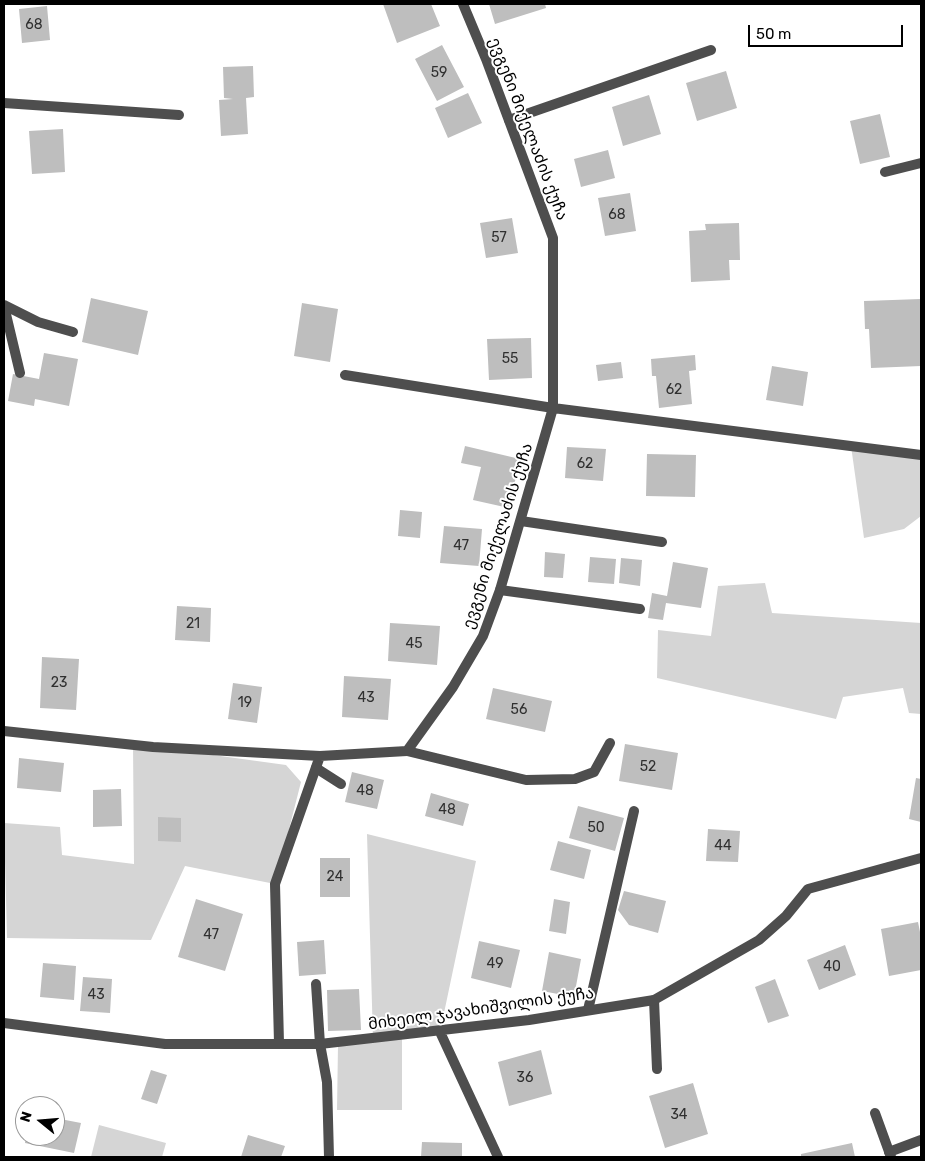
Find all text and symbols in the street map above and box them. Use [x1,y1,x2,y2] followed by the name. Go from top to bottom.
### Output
[750,15,905,47] scale bar
[25,17,43,33] house number: 68
[756,25,791,43] text: 50 m
[484,35,572,223] street label: ევგენი მიქელაძის ქუჩა
[431,65,447,81] house number: 59
[608,207,626,223] house number: 68
[491,230,507,246] house number: 57
[502,351,518,367] house number: 55
[666,382,682,398] house number: 62
[459,441,537,631] street label: ევგენი მიქელაძის ქუჩა
[577,456,593,472] house number: 62
[453,538,469,554] house number: 47
[186,616,200,632] house number: 21
[405,636,423,652] house number: 45
[51,675,67,691] house number: 23
[357,690,375,706] house number: 43
[238,695,252,711] house number: 19
[511,702,527,718] house number: 56
[640,759,656,775] house number: 52
[356,783,374,799] house number: 48
[438,802,456,818] house number: 48
[587,820,605,836] house number: 50
[714,838,732,854] house number: 44
[327,869,343,885] house number: 24
[203,927,219,943] house number: 47
[487,956,503,972] house number: 49
[823,959,841,975] house number: 40
[367,984,595,1034] street label: მიხეილ ჯავახიშვილის ქუჩა
[87,987,105,1003] house number: 43
[517,1070,533,1086] house number: 36
[15,1096,65,1146] north arrow
[670,1107,688,1123] house number: 34
[17,1109,36,1124] text: N

